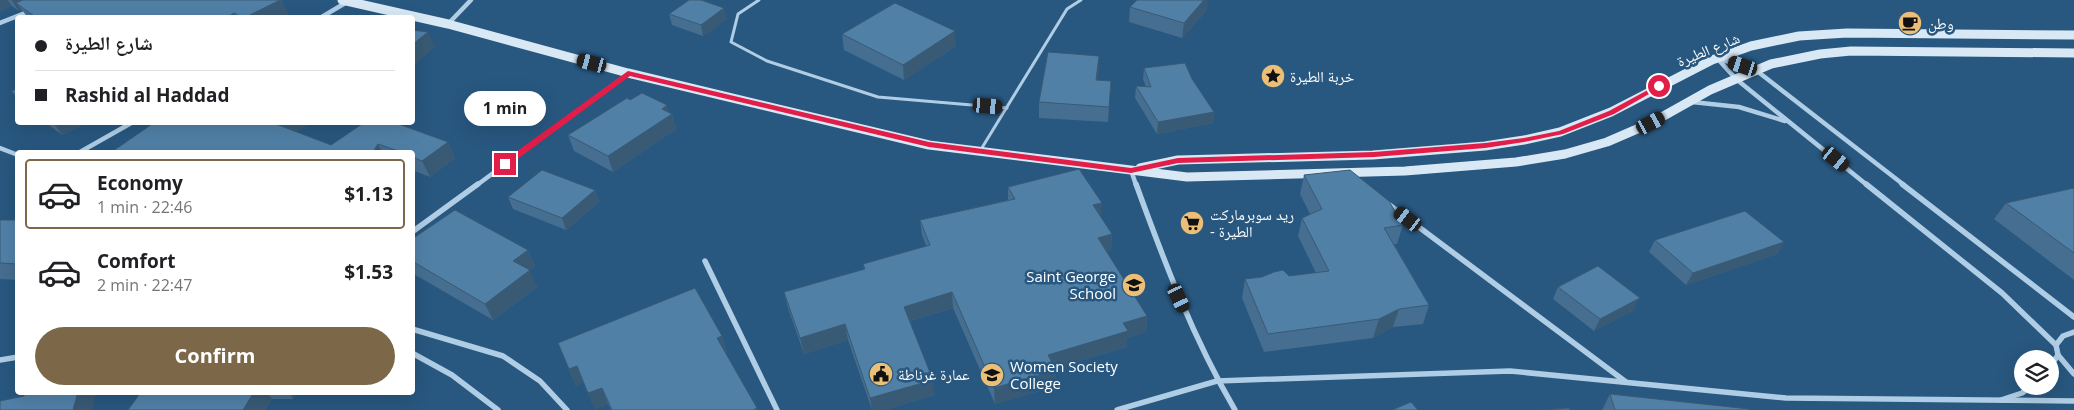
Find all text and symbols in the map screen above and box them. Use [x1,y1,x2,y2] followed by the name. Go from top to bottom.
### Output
[1897,10,1923,36] cafe icon: وطن
[1928,13,1954,34] place label: وطن
[1674,27,1743,72] street label: شارع الطيرة
[65,30,153,56] text: شارع الطيرة
[575,52,608,74] car
[1726,54,1759,78] car
[1260,63,1286,89] place icon: خربة الطيرة
[1290,66,1355,86] place label: خربة الطيرة
[1648,75,1670,97] route start
[65,82,229,108] text: Rashid al Haddad
[464,91,546,126] callout: 1 min
[483,97,527,119] text: 1 min
[972,97,1003,115] car
[1634,109,1667,137] car
[1819,144,1852,174] car
[494,153,516,175] route end
[97,170,183,196] text: Economy
[37,172,82,217] icon: car
[344,181,393,207] text: $1.13
[97,196,192,218] text: 1 min · 22:46
[1210,204,1294,241] place label: ريد سوبرماركت - الطيرة
[1391,204,1424,234] car
[1179,210,1205,236] supermarket icon: ريد سوبرماركت - الطيرة
[97,248,176,274] text: Comfort
[37,250,82,295] icon: car
[344,259,393,285] text: $1.53
[1026,266,1116,303] place label: Saint George School
[1121,272,1147,298] school or university icon: Saint George School
[97,274,192,296] text: 2 min · 22:47
[1165,281,1192,315] car
[35,327,395,385] button: Confirm
[2014,350,2059,395] map controls
[2014,350,2059,395] button: layers
[1010,356,1118,393] place label: Women Society College
[868,361,894,387] public building icon: عمارة غرناطة
[979,362,1005,388] school or university icon: Women Society College
[898,364,970,384] place label: عمارة غرناطة

